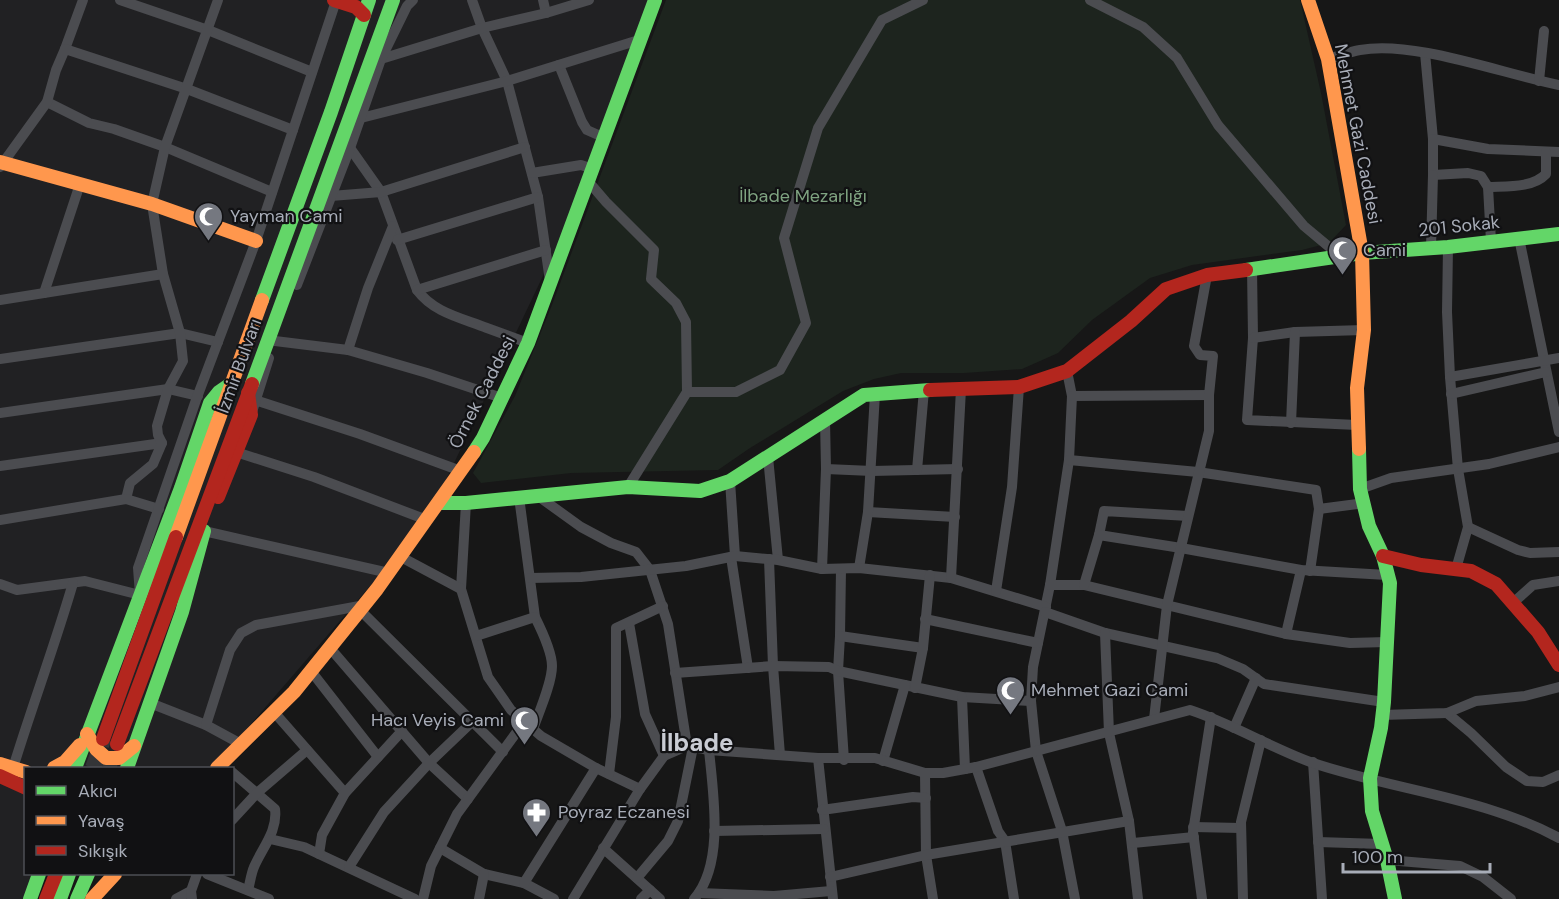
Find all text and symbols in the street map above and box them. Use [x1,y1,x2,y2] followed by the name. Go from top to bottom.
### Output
[1329,42,1387,226] street label: Mehmet Gazi Caddesi
[739,184,867,208] park label: İlbade Mezarlığı
[193,200,225,242] mosque icon: Yayman Cami
[230,204,343,228] place label: Yayman Cami
[1417,210,1501,242] street label: 201 Sokak
[1326,234,1358,276] mosque icon: Cami
[1363,238,1406,262] place label: Cami
[211,315,267,417] street label: İzmir Bulvarı
[443,331,521,453] street label: Örnek Caddesi
[994,674,1026,716] mosque icon: Mehmet Gazi Cami
[1031,678,1188,702] place label: Mehmet Gazi Cami
[509,704,541,746] mosque icon: Hacı Veyis Cami
[371,708,504,732] place label: Hacı Veyis Cami
[661,727,733,758] district label: İlbade
[24,767,234,875] legend
[78,779,117,803] text: Akıcı
[521,796,553,838] pharmacy icon: Poyraz Eczanesi
[558,800,690,824] place label: Poyraz Eczanesi
[78,809,124,833] text: Yavaş
[1343,836,1490,874] scale bar
[78,839,128,863] text: Sıkışık
[1352,845,1403,869] text: 100 m

